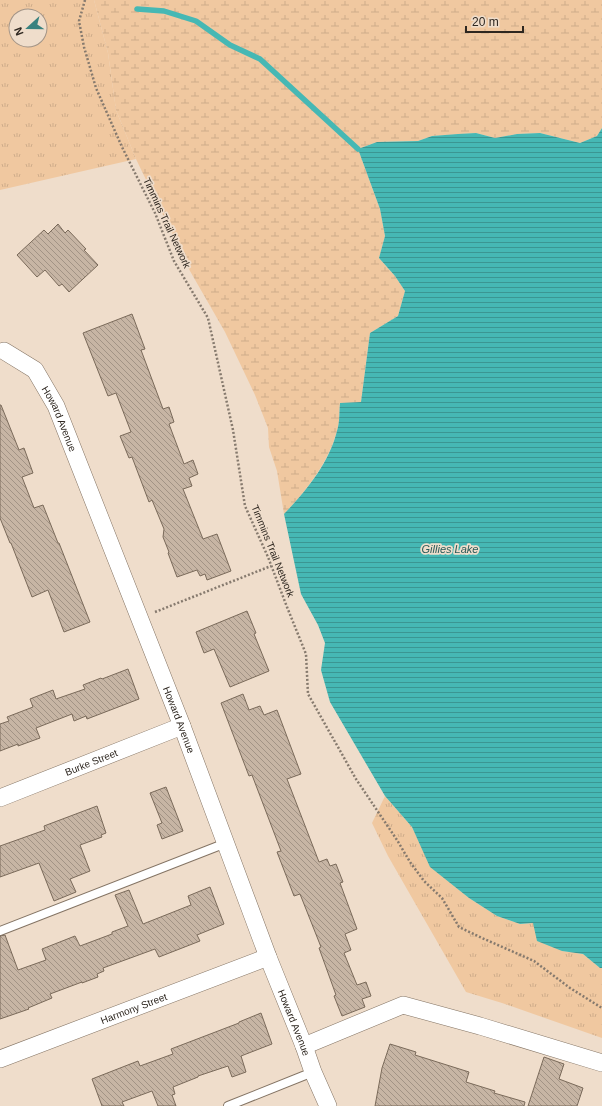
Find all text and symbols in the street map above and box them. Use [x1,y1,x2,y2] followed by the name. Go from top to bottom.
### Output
[8,8,48,48] north arrow
[466,8,523,34] scale bar
[472,15,499,29] text: 20 m
[12,26,26,37] text: N
[141,176,193,271] street label: Timmins Trail Network
[40,384,79,453] street label: Howard Avenue
[249,503,297,600] street label: Timmins Trail Network
[422,543,478,555] water label: Gillies Lake
[161,685,197,755] street label: Howard Avenue
[63,747,119,777] street label: Burke Street
[276,988,313,1057] street label: Howard Avenue
[99,990,169,1026] street label: Harmony Street

